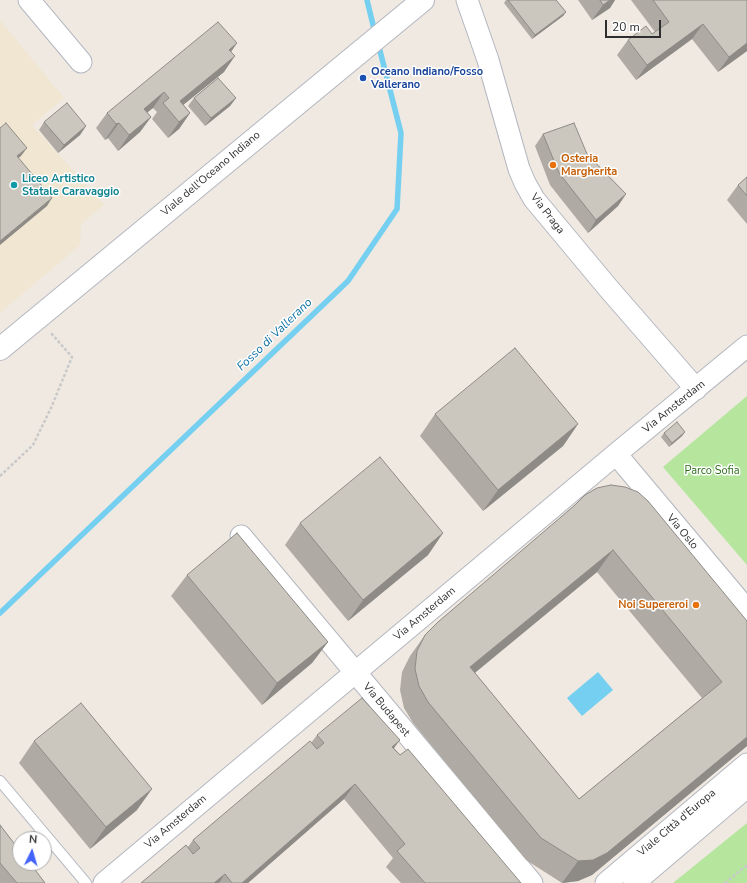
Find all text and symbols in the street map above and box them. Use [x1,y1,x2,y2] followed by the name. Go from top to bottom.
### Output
[607,12,663,38] scale bar
[612,19,640,35] text: 20 m
[371,65,483,91] place label: Oceano Indiano/Fosso Vallerano
[358,73,368,83] marker: Oceano Indiano/Fosso Vallerano
[159,129,263,219] street label: Viale dell'Oceano Indiano
[561,152,617,178] place label: Osteria Margherita
[548,160,558,170] marker: Osteria Margherita
[22,172,119,198] place label: Liceo Artistico Statale Caravaggio
[9,180,19,190] marker: Liceo Artistico Statale Caravaggio
[527,191,567,237] street label: Via Praga
[235,296,315,374] water label: Fosso di Vallerano
[640,378,708,436] street label: Via Amsterdam
[684,464,740,478] park label: Parco Sofia
[663,512,701,552] street label: Via Oslo
[391,584,459,644] street label: Via Amsterdam
[618,598,688,612] place label: Noi Supereroi
[691,600,701,610] marker: Noi Supereroi
[360,680,412,740] street label: Via Budapest
[635,787,719,859] street label: Viale Città d'Europa
[142,792,210,852] street label: Via Amsterdam
[12,831,52,871] north arrow
[28,832,38,847] text: N

